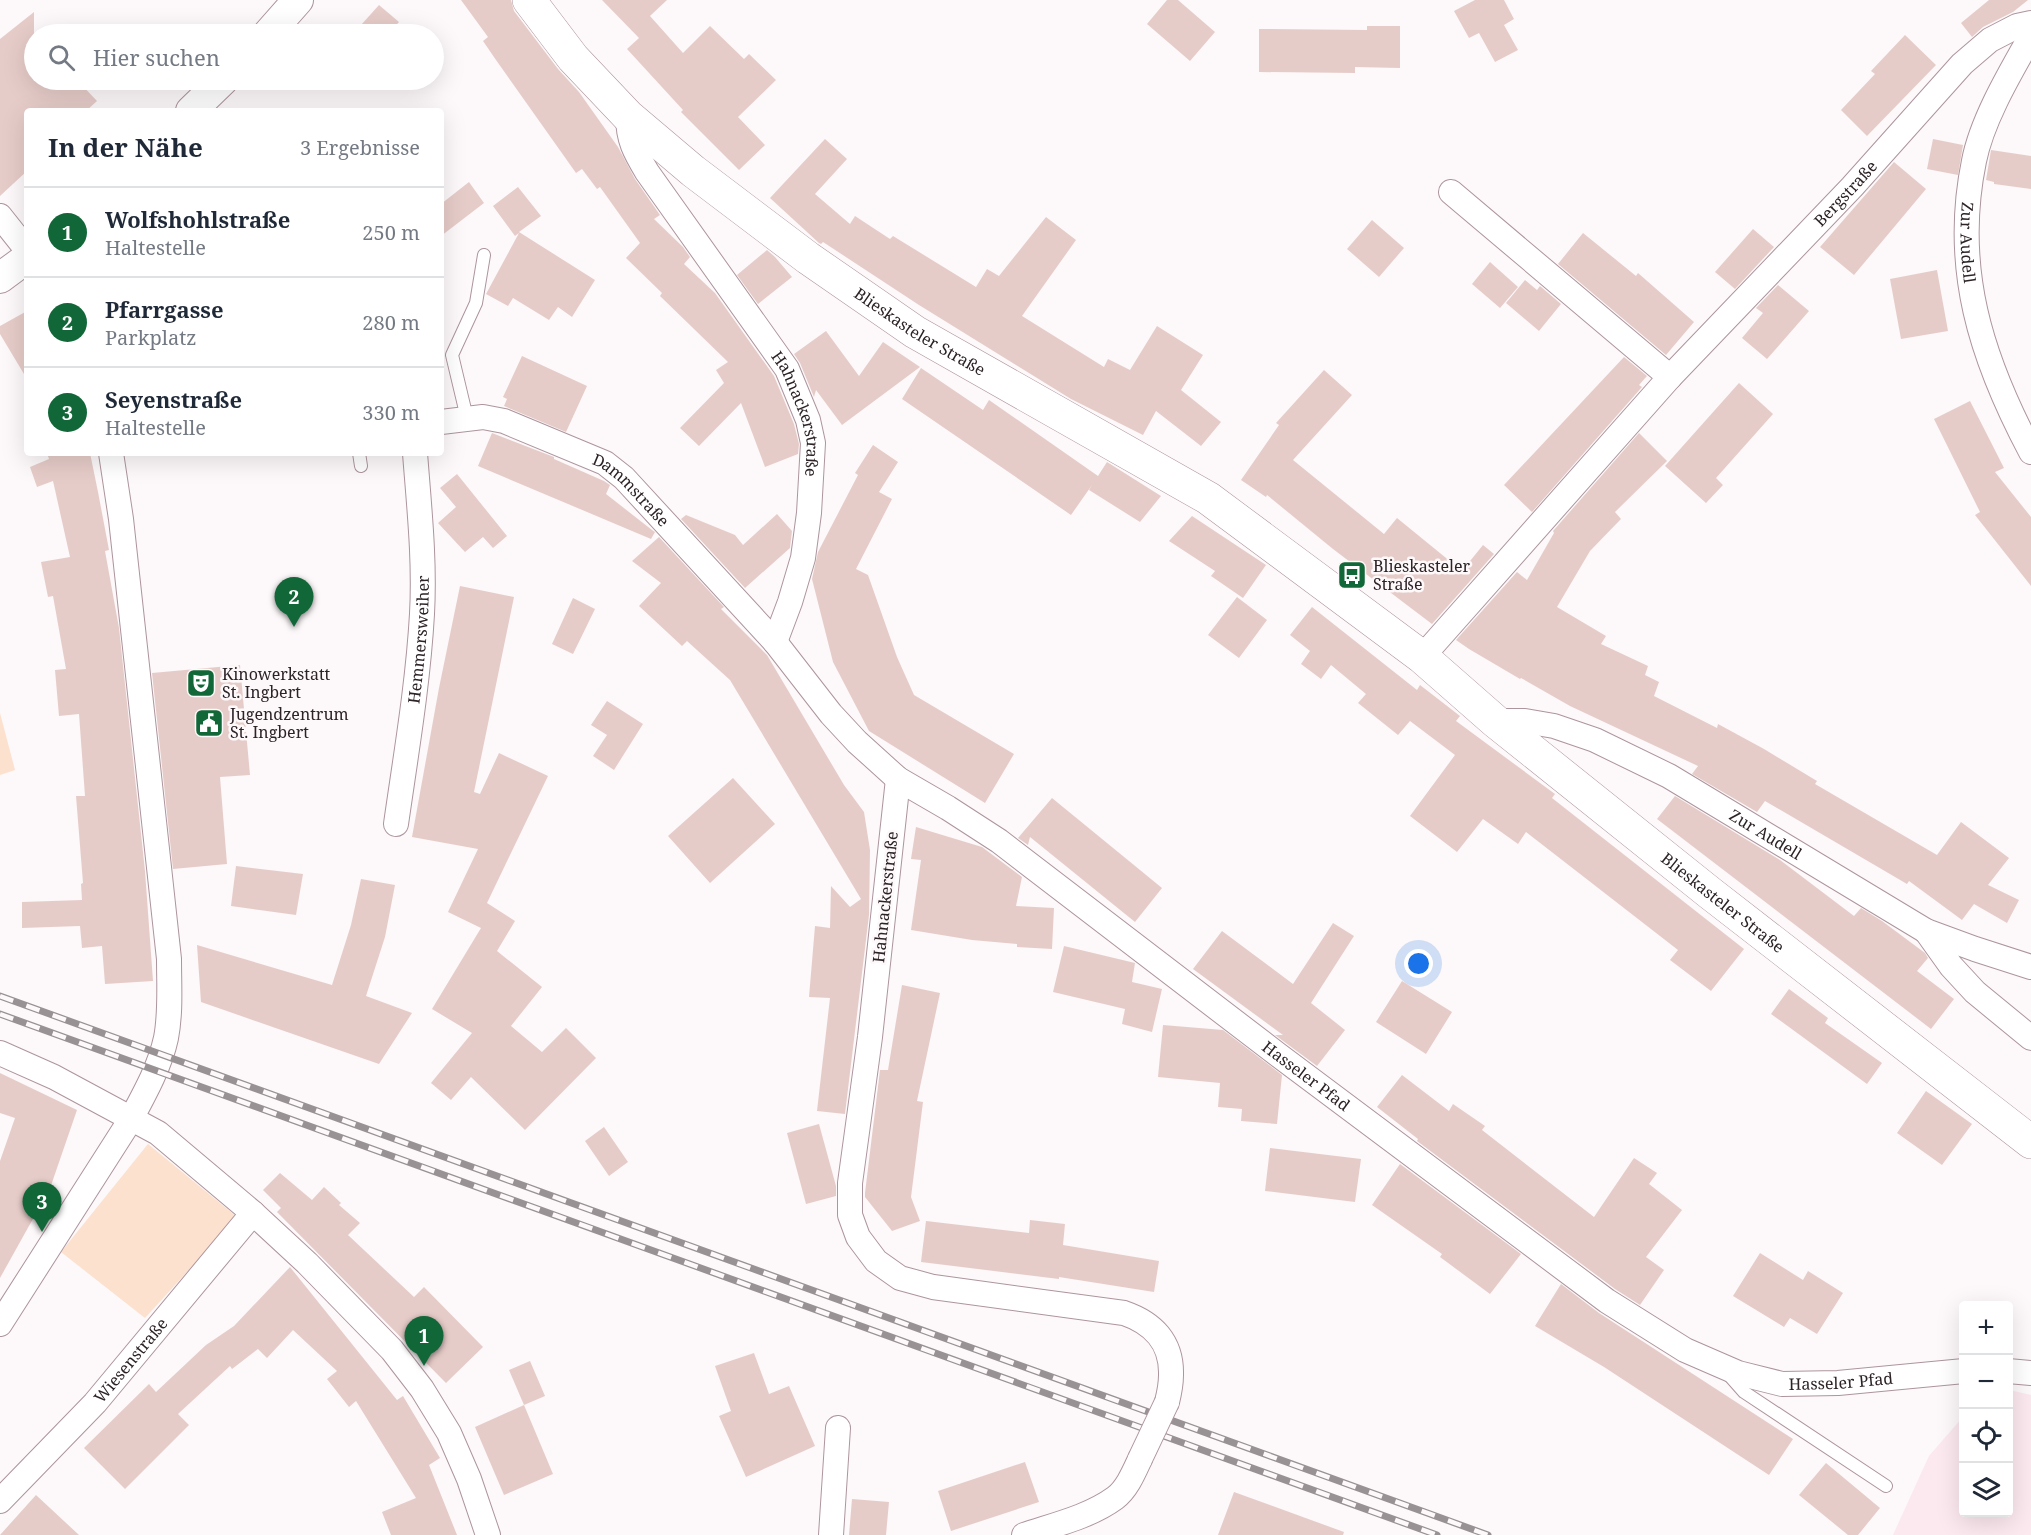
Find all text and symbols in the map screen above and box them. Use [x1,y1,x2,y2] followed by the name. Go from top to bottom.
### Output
[24,24,444,90] search box
[45,41,78,74] icon: search
[93,42,220,72] text: Hier suchen
[48,129,203,165] text: In der Nähe
[300,134,420,161] text: 3 Ergebnisse
[1809,155,1882,231] street label: Bergstraße
[1956,201,1981,284] street label: Zur Audell
[105,204,290,234] text: Wolfshohlstraße
[62,219,73,246] text: 1
[362,219,420,246] text: 250 m
[105,234,206,261] text: Haltestelle
[850,282,989,381] street label: Blieskasteler Straße
[105,294,223,324] text: Pfarrgasse
[62,309,73,336] text: 2
[362,309,420,336] text: 280 m
[105,324,196,351] text: Parkplatz
[767,346,824,477] street label: Hahnackerstraße
[105,384,242,414] text: Seyenstraße
[62,399,73,426] text: 3
[362,399,420,426] text: 330 m
[105,414,206,441] text: Haltestelle
[589,448,674,531] street label: Dammstraße
[1373,555,1471,595] place label: Blieskasteler Straße
[1336,559,1368,591] bus stop icon: Blieskasteler Straße
[402,575,434,705] street label: Hemmersweiher
[274,578,314,627] pin: 2
[222,663,331,703] place label: Kinowerkstatt St. Ingbert
[185,667,217,699] theatre icon: Kinowerkstatt St. Ingbert
[229,703,349,743] place label: Jugendzentrum St. Ingbert
[193,707,225,739] public building icon: Jugendzentrum St. Ingbert
[1725,804,1806,865] street label: Zur Audell
[867,830,903,964] street label: Hahnackerstraße
[1657,847,1789,958] street label: Blieskasteler Straße
[1404,949,1433,978] your location
[1258,1036,1355,1116] street label: Hasseler Pfad
[22,1182,62,1232] pin: 3
[1959,1301,2013,1517] map controls
[1959,1301,2013,1355] button: +
[89,1313,172,1408] street label: Wiesenstraße
[404,1316,444,1366] pin: 1
[1959,1355,2013,1409] button: −
[1789,1367,1894,1395] street label: Hasseler Pfad
[1959,1409,2013,1463] button: locate
[1959,1463,2013,1517] button: layers

